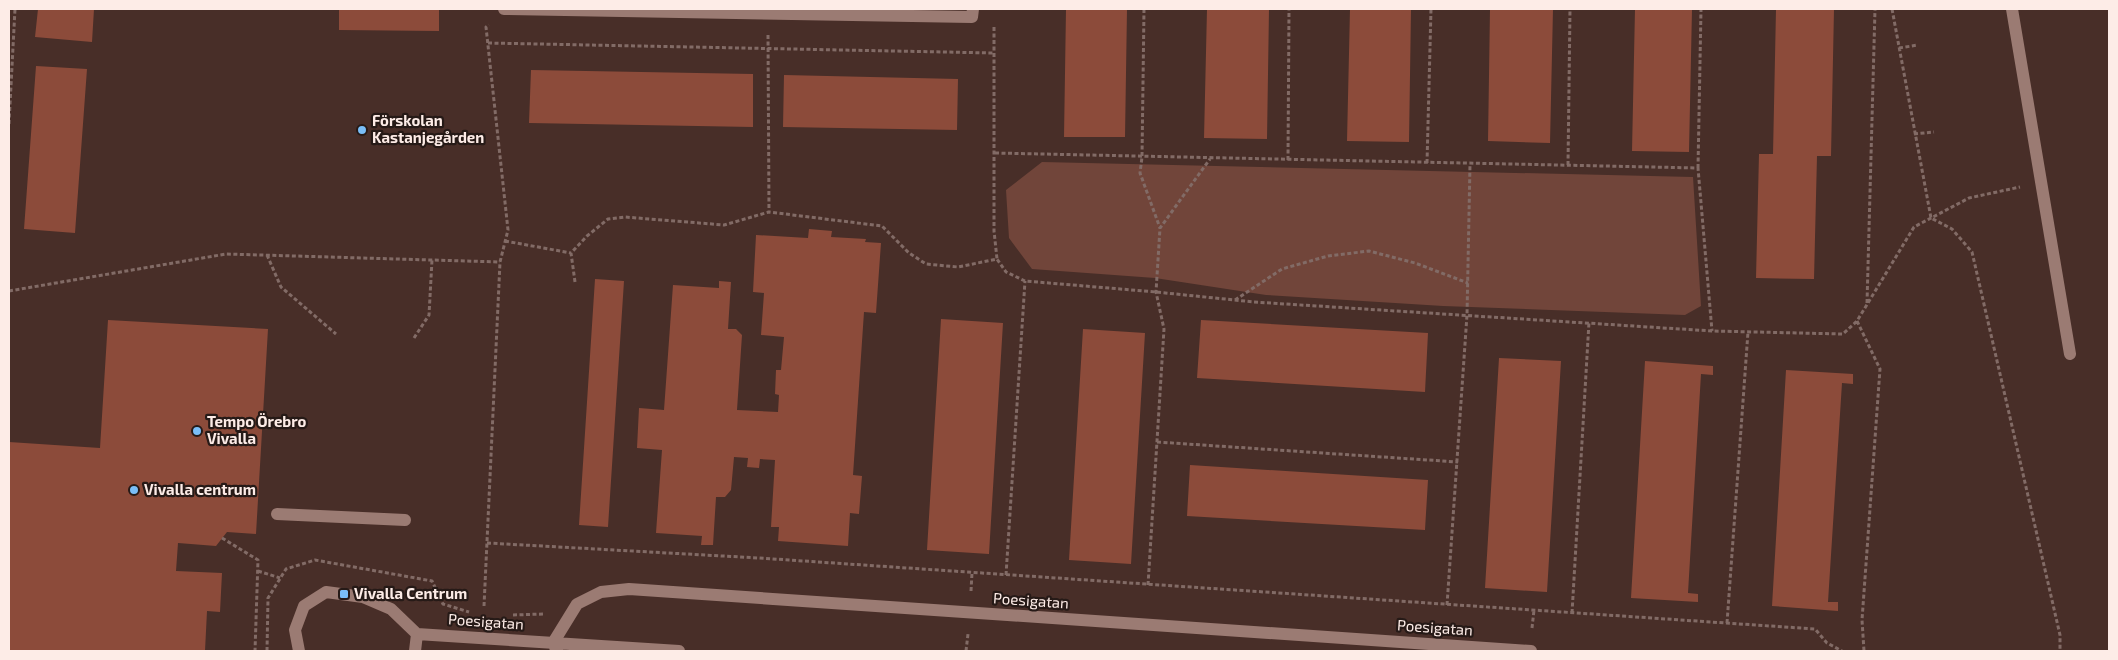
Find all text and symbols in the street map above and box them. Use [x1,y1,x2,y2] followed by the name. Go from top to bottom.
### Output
[372,111,484,146] place label: Förskolan Kastanjegården
[356,124,368,136] marker: Förskolan Kastanjegården
[207,412,307,447] place label: Tempo Örebro Vivalla
[191,425,203,437] marker: Tempo Örebro Vivalla
[144,480,256,498] place label: Vivalla centrum
[128,484,140,496] marker: Vivalla centrum
[354,584,467,602] place label: Vivalla Centrum
[338,588,350,600] marker: Vivalla Centrum
[993,588,1070,612] street label: Poesigatan
[448,609,525,633] street label: Poesigatan
[1397,615,1474,639] street label: Poesigatan

